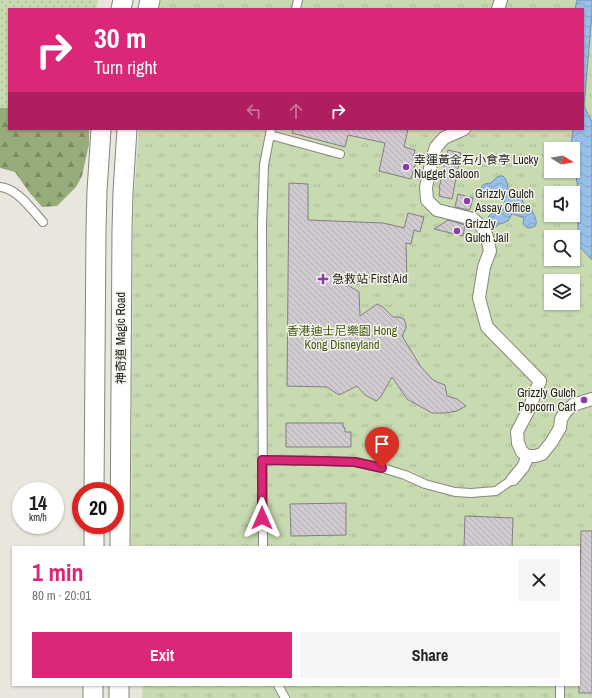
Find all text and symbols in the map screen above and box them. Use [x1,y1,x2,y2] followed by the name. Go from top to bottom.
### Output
[94,19,146,57] text: 30 m
[28,24,80,76] icon: right
[94,55,157,80] text: Turn right
[243,100,265,122] icon: left
[285,100,307,122] icon: ahead
[327,100,349,122] icon: right
[544,142,580,178] north arrow
[544,142,580,310] map controls
[414,152,539,182] place label: 幸運黃金石小食亭 Lucky Nugget Saloon
[401,162,411,172] marker: 幸運黃金石小食亭 Lucky Nugget Saloon
[474,186,534,216] place label: Grizzly Gulch Assay Office
[544,186,580,222] button: sound
[462,196,472,206] marker: Grizzly Gulch Assay Office
[465,216,509,246] place label: Grizzly Gulch Jail
[452,226,462,236] marker: Grizzly Gulch Jail
[544,230,580,266] button: search
[332,271,407,287] place label: 急救站 First Aid
[317,273,329,285] marker: 急救站 First Aid
[544,274,580,310] button: layers
[113,292,129,384] street label: 神奇道 Magic Road
[287,323,398,353] park label: 香港迪士尼樂園 Hong Kong Disneyland
[517,385,576,415] place label: Grizzly Gulch Popcorn Cart
[579,395,589,405] marker: Grizzly Gulch Popcorn Cart
[365,427,399,468] pin
[371,433,393,455] icon: arrive
[72,482,124,534] speed limit sign: 20
[29,489,47,516] text: 14
[241,497,283,539] position arrow
[29,511,47,524] text: km/h
[32,556,83,588] text: 1 min
[518,559,560,601] button: close
[32,587,91,604] text: 80 m · 20:01
[32,632,292,678] button: Exit
[300,632,560,678] button: Share

